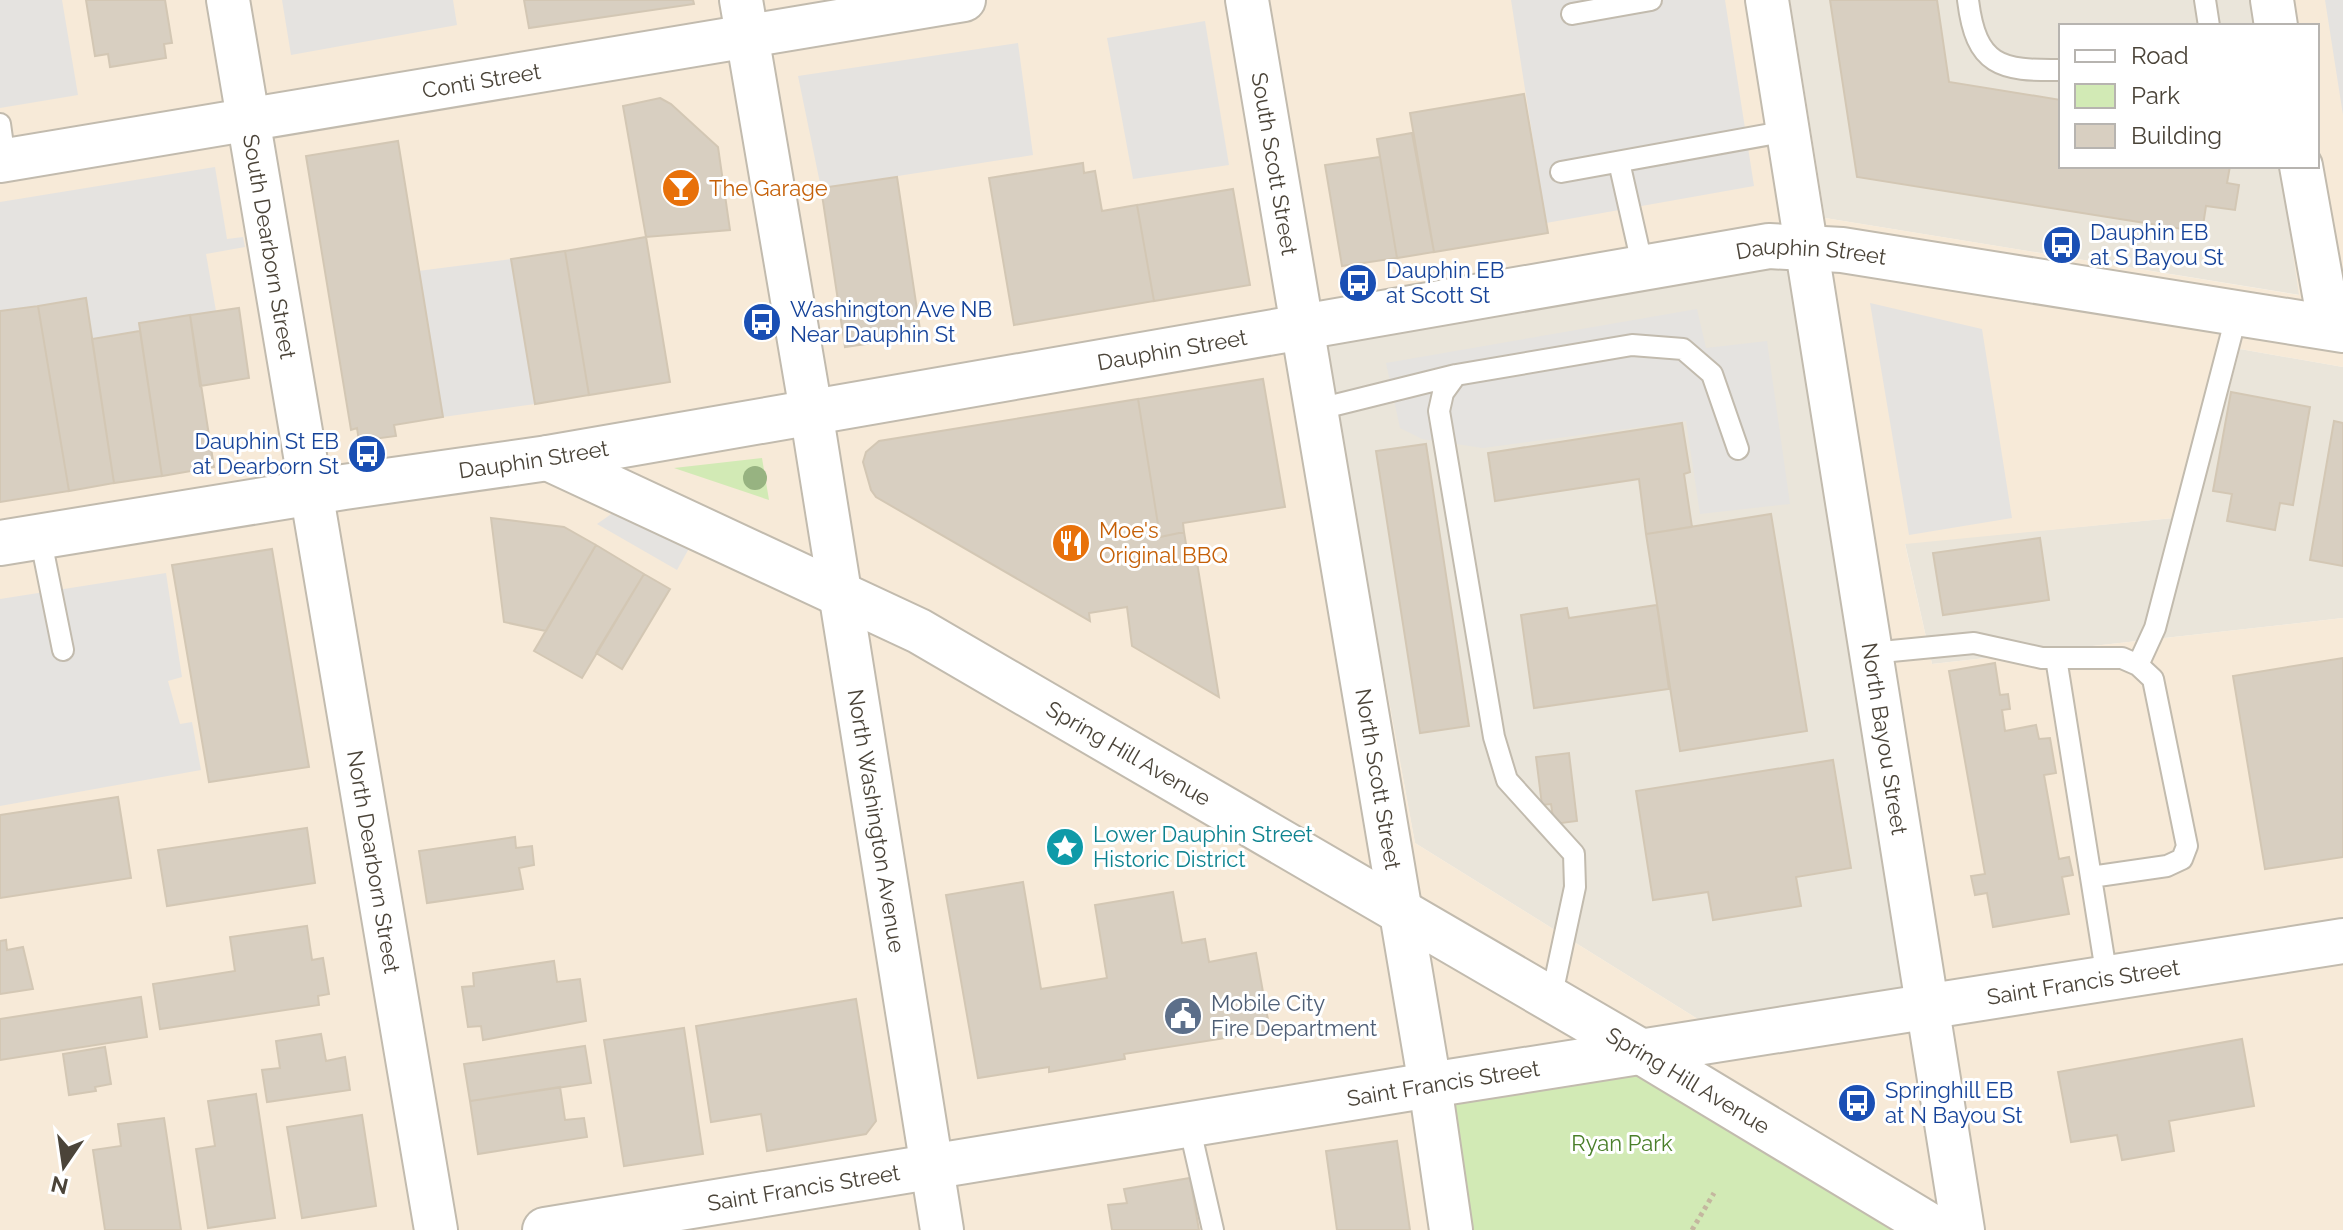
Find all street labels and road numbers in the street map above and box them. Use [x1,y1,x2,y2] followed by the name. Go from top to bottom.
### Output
[420,58,543,103] street label: Conti Street
[1246,70,1303,258] street label: South Scott Street
[238,132,302,362] street label: South Dearborn Street
[1734,233,1889,270] street label: Dauphin Street
[1095,324,1250,375] street label: Dauphin Street
[457,435,611,484] street label: Dauphin Street
[1857,641,1913,837] street label: North Bayou Street
[843,687,910,955] street label: North Washington Avenue
[1350,687,1407,872] street label: North Scott Street
[1042,695,1216,811] street label: Spring Hill Avenue
[342,748,405,976] street label: North Dearborn Street
[1985,954,2182,1010] street label: Saint Francis Street
[1602,1021,1775,1139] street label: Spring Hill Avenue
[1345,1055,1542,1111] street label: Saint Francis Street
[705,1159,902,1216] street label: Saint Francis Street

